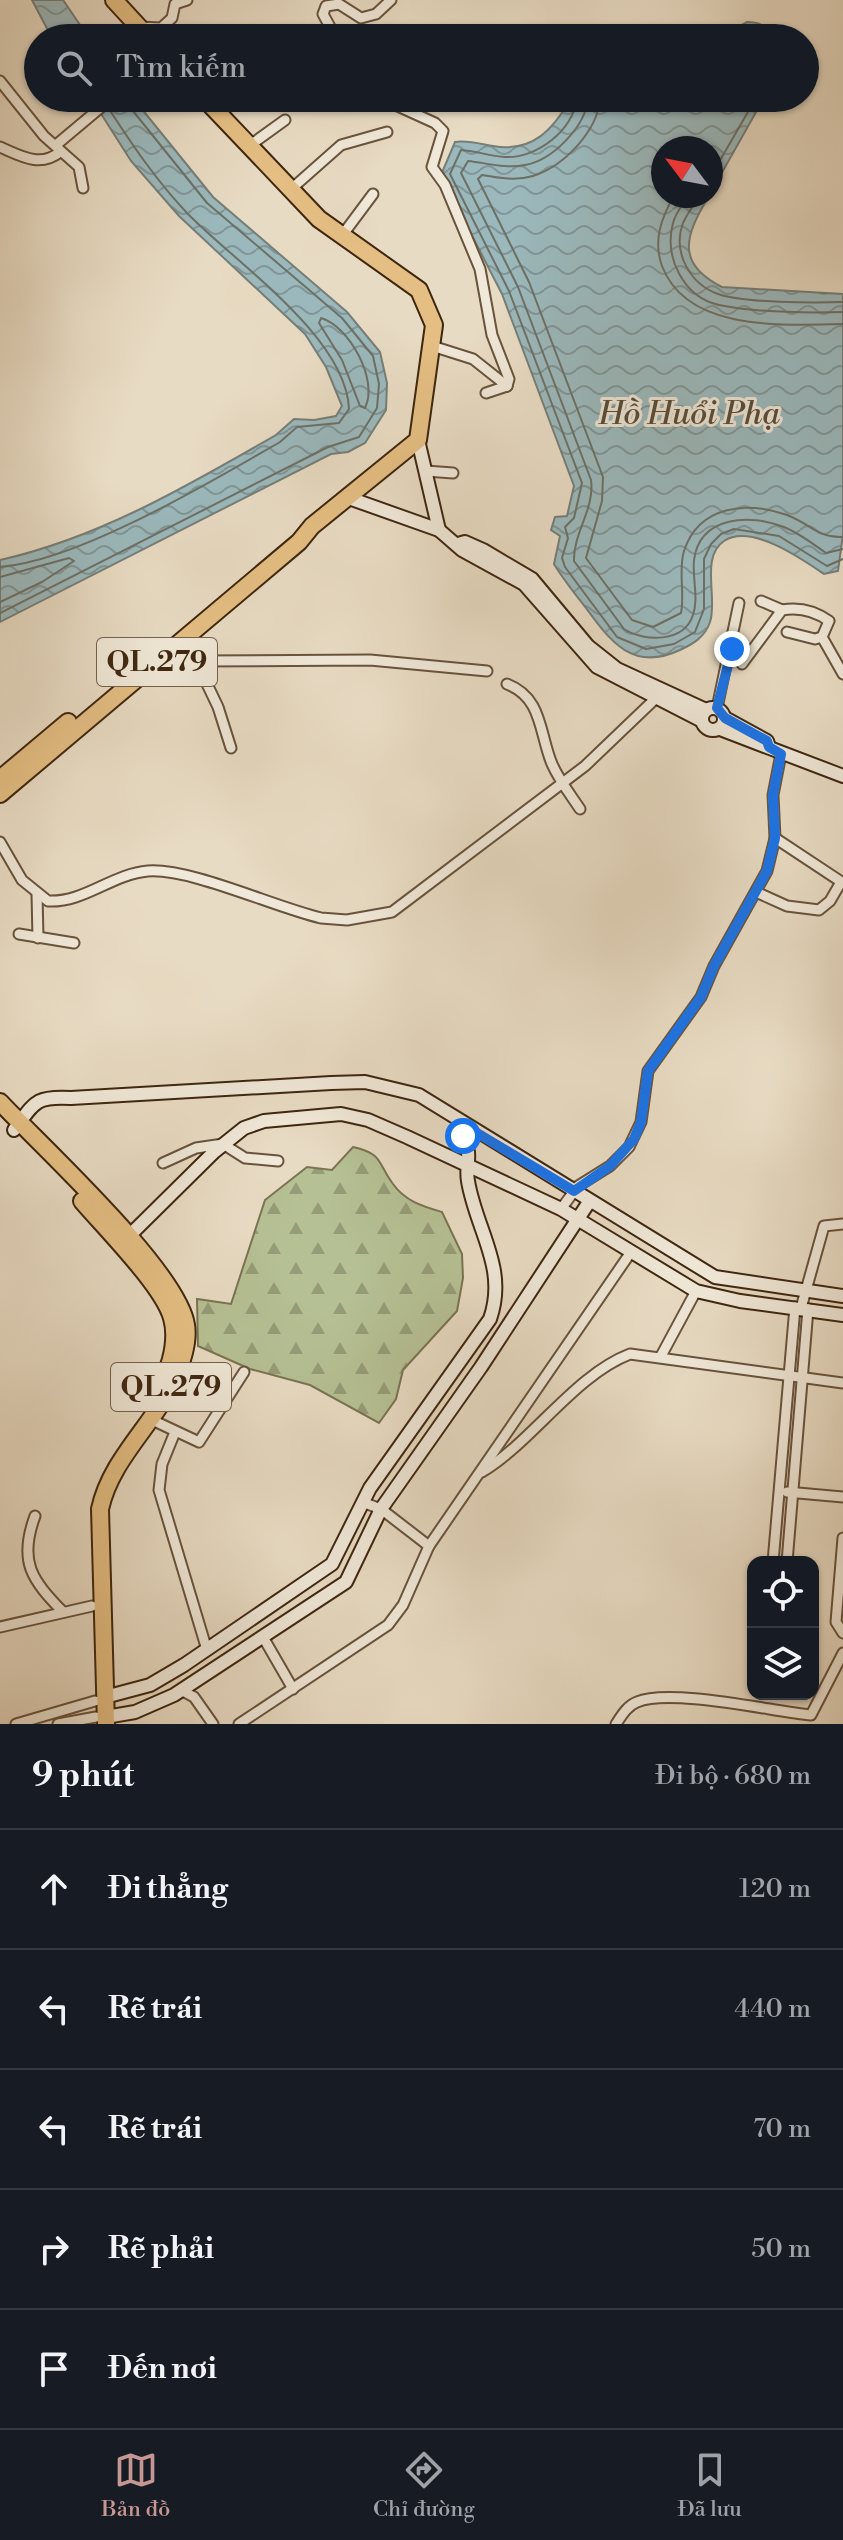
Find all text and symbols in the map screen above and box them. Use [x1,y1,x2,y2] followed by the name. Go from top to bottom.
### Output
[24,24,819,112] search box
[52,46,96,90] icon: search
[116,49,246,87] text: Tìm kiếm
[651,136,723,208] north arrow
[597,394,780,434] water label: Hồ Huổi Phạ
[714,631,750,667] route end
[97,638,217,686] road number: QL.279
[445,1118,481,1154] route start
[111,1363,231,1411] road number: QL.279
[747,1556,819,1700] map controls
[747,1556,819,1628] button: locate
[747,1628,819,1700] button: layers
[32,1755,134,1797] text: 9 phút
[655,1760,811,1792] text: Đi bộ · 680 m
[32,1867,76,1911] icon: ahead
[108,1870,228,1908] text: Đi thẳng
[739,1873,811,1905] text: 120 m
[32,1987,76,2031] icon: left
[108,1990,202,2028] text: Rẽ trái
[734,1993,811,2025] text: 440 m
[32,2107,76,2151] icon: left
[108,2110,202,2148] text: Rẽ trái
[753,2113,811,2145] text: 70 m
[32,2227,76,2271] icon: right
[108,2230,214,2268] text: Rẽ phải
[751,2233,811,2265] text: 50 m
[32,2347,76,2391] icon: arrive
[108,2350,217,2388] text: Đến nơi
[101,2448,170,2523] tab: Bản đồ
[373,2448,475,2523] tab: Chỉ đường
[677,2448,742,2523] tab: Đã lưu

